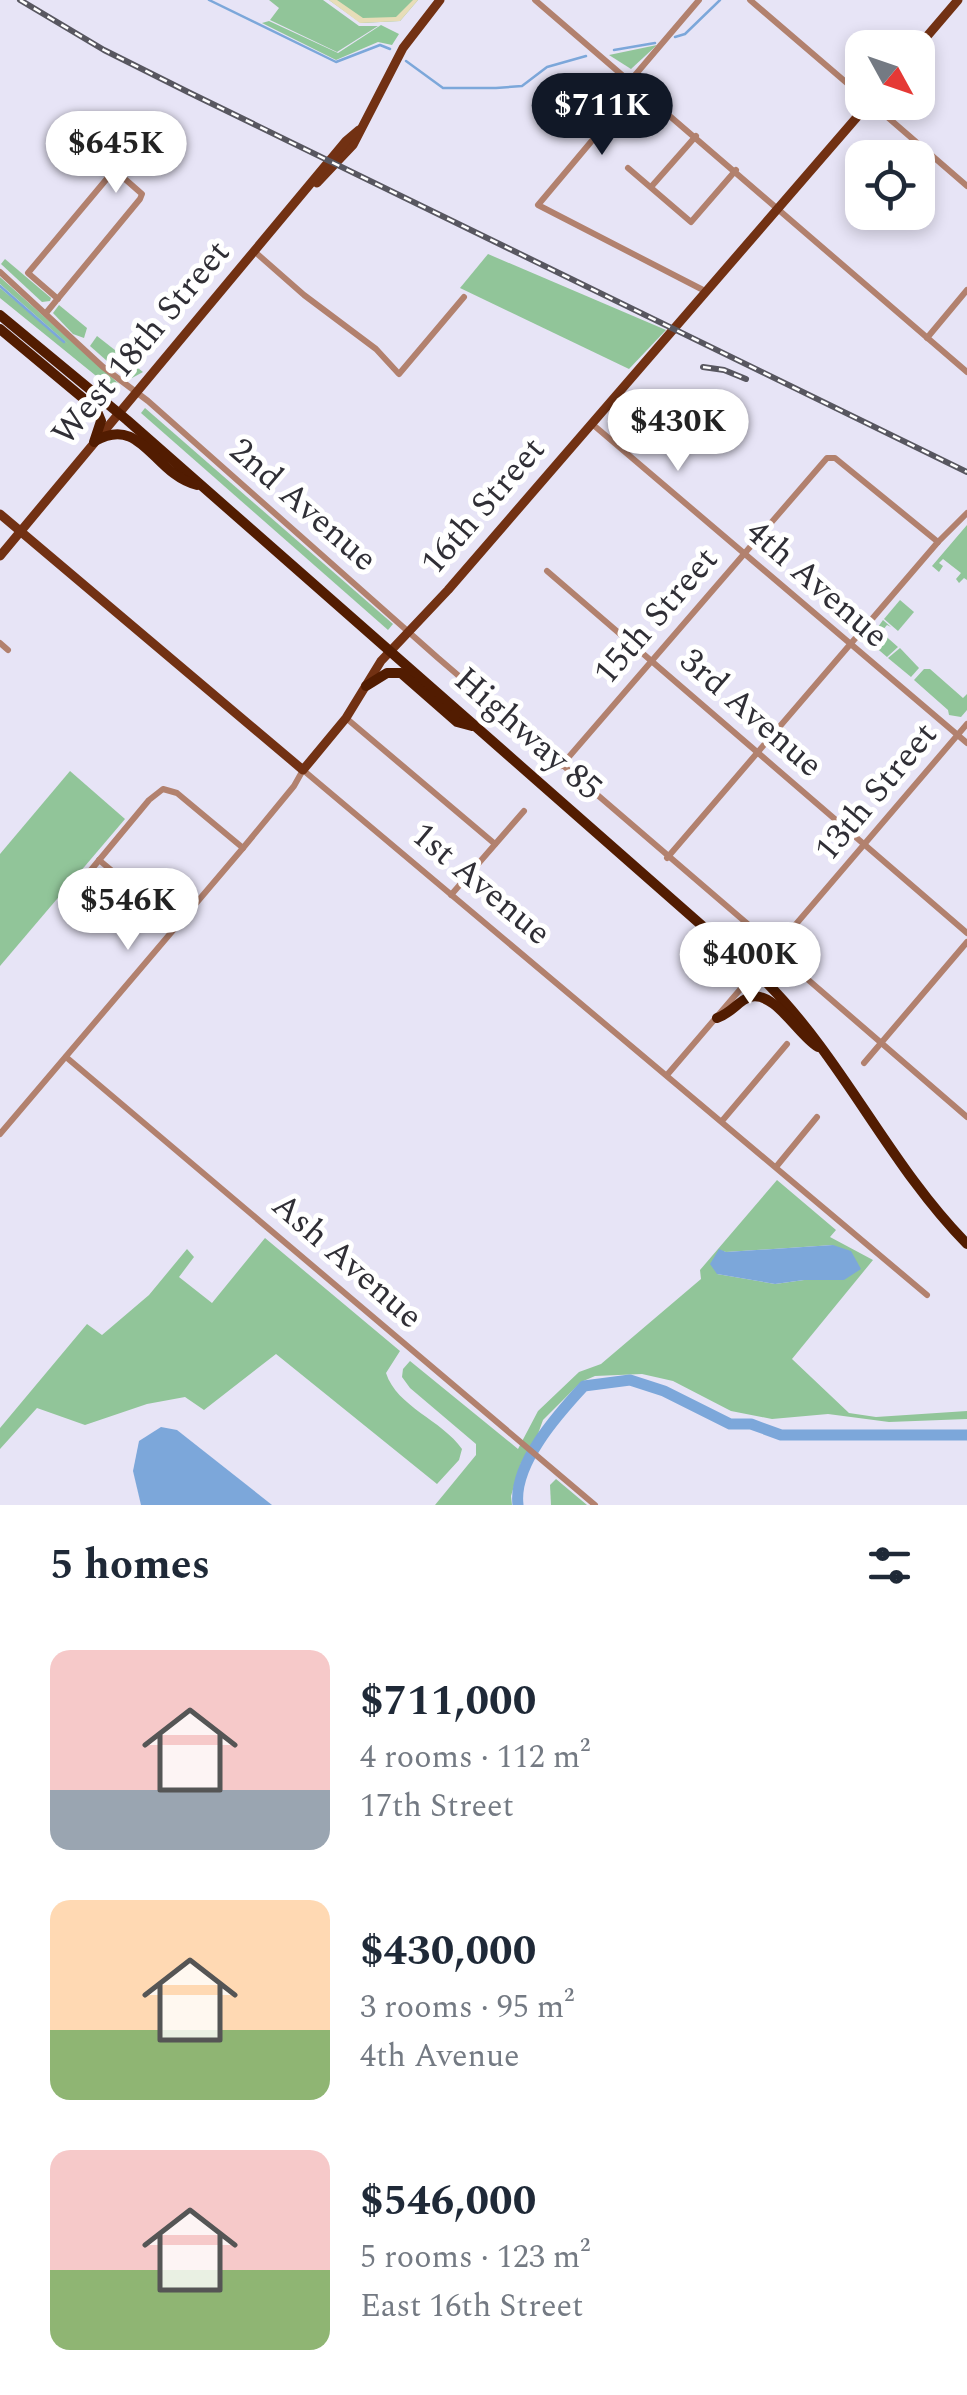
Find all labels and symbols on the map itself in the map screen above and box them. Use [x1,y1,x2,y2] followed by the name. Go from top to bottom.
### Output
[845,30,935,120] north arrow
[532,73,672,158] pin: $711K
[46,111,186,196] pin: $645K
[39,228,243,458] street label: West 18th Street
[608,389,748,474] pin: $430K
[217,425,389,585] street label: 2nd Avenue
[408,425,558,587] street label: 16th Street
[734,507,900,661] street label: 4th Avenue
[581,535,731,697] street label: 15th Street
[667,636,835,790] street label: 3rd Avenue
[442,654,614,814] street label: Highway 85
[802,710,950,874] street label: 13th Street
[399,809,563,959] street label: 1st Avenue
[58,868,198,953] pin: $546K
[680,922,820,1007] pin: $400K
[260,1180,434,1342] street label: Ash Avenue

